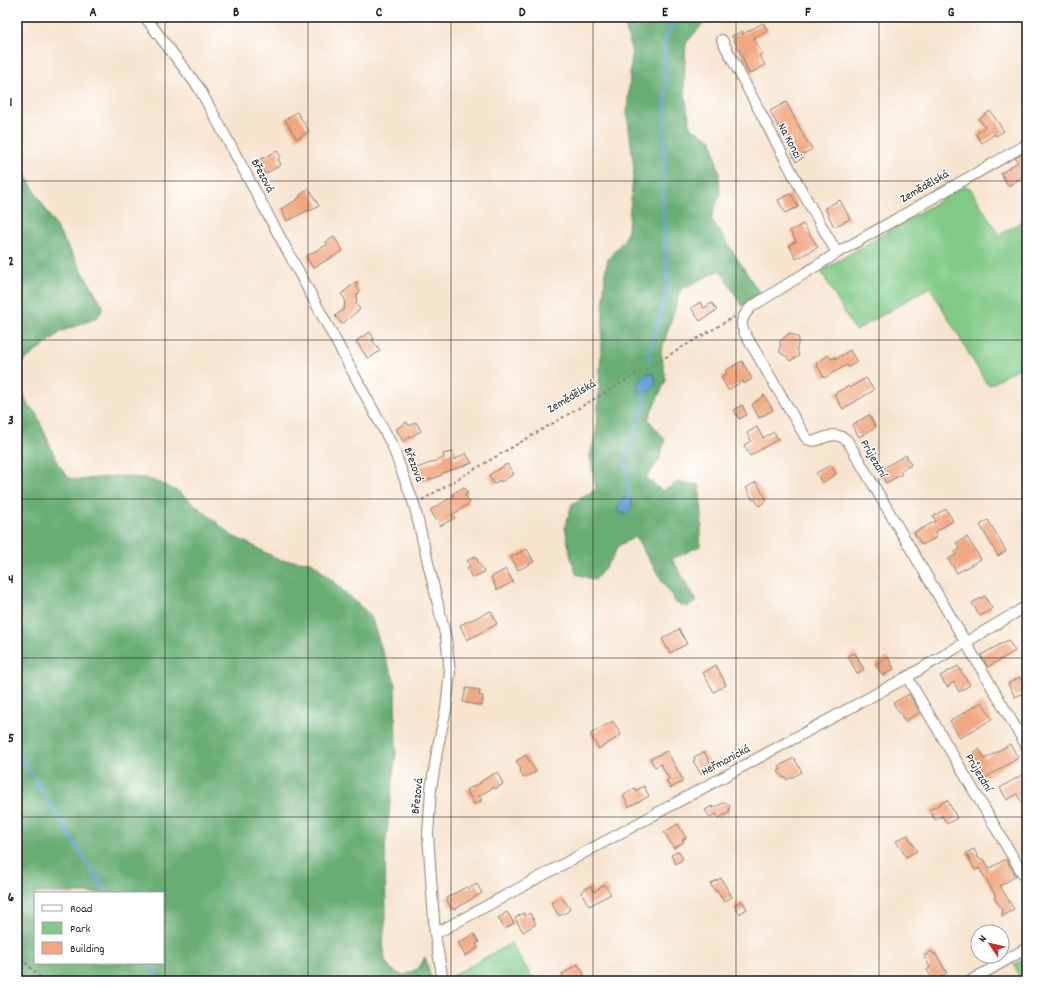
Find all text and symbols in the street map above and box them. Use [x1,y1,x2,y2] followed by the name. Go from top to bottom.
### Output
[89,4,97,23] text: A
[233,4,239,23] text: B
[376,4,383,23] text: C
[519,4,526,23] text: D
[662,4,669,23] text: E
[805,4,811,23] text: F
[948,4,955,23] text: G
[10,94,13,113] text: 1
[773,120,805,162] street label: Na Konci
[246,156,278,196] street label: Březová
[898,166,952,208] street label: Zemědělská
[8,253,14,272] text: 2
[545,376,599,418] street label: Zemědělská
[8,412,14,431] text: 3
[855,437,891,482] street label: Průjezdní
[399,445,427,485] street label: Březová
[8,571,14,590] text: 4
[8,730,14,749] text: 5
[699,741,753,781] street label: Heřmanická
[960,751,996,796] street label: Průjezdní
[408,777,428,815] street label: Březová
[8,889,15,908] text: 6
[34,892,164,964] legend
[70,901,92,918] text: Road
[70,921,91,938] text: Park
[970,924,1010,964] north arrow
[975,932,992,946] text: N
[70,941,105,958] text: Building

